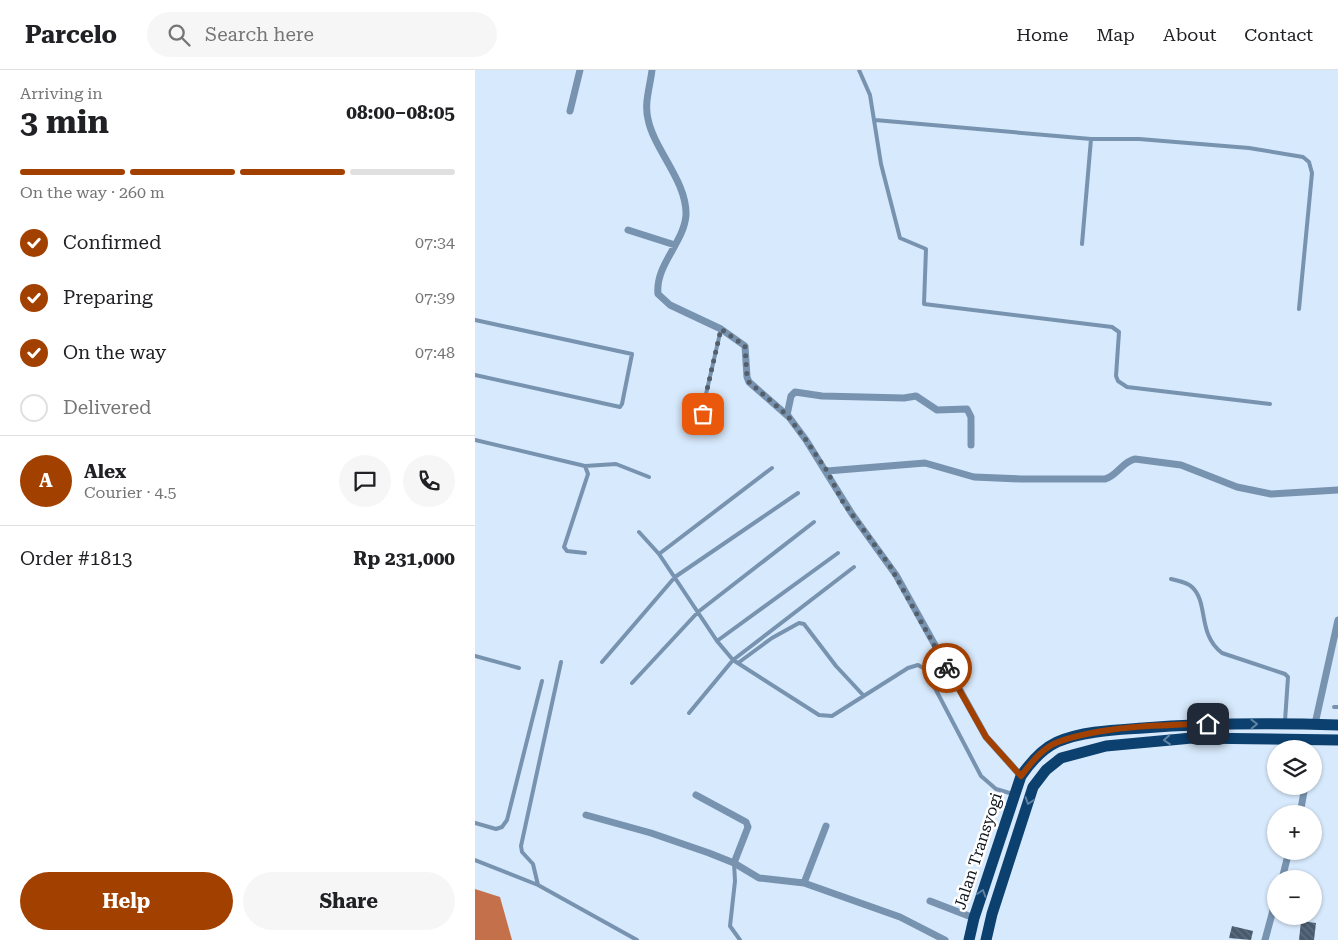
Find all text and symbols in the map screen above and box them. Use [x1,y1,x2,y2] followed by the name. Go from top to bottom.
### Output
[147,12,497,57] search box
[25,21,117,49] text: Parcelo
[165,21,193,49] icon: search
[205,23,314,46] text: Search here
[1016,24,1068,45] text: Home
[1096,24,1135,45] text: Map
[1163,24,1216,45] text: About
[1244,24,1313,45] text: Contact
[20,84,103,103] text: Arriving in
[346,101,455,124] text: 08:00–08:05
[20,103,109,141] text: 3 min
[20,183,165,202] text: On the way · 260 m
[20,229,48,257] icon: check
[63,231,161,254] text: Confirmed
[415,233,455,252] text: 07:34
[20,284,48,312] icon: check
[63,286,153,309] text: Preparing
[415,288,455,307] text: 07:39
[20,339,48,367] icon: check
[63,341,166,364] text: On the way
[415,343,455,362] text: 07:48
[682,393,724,435] pin
[63,396,151,419] text: Delivered
[689,400,717,428] icon: bag
[339,455,391,507] button: chat
[403,455,455,507] button: phone
[84,460,126,483] text: Alex
[39,469,53,492] text: A
[84,483,177,502] text: Courier · 4.5
[20,547,132,570] text: Order #1813
[353,547,455,570] text: Rp 231,000
[922,643,972,693] courier
[933,654,961,682] icon: bike
[1187,703,1229,745] pin
[1194,710,1222,738] icon: home
[1251,718,1259,729] one-way arrow
[1163,734,1171,745] one-way arrow
[1267,740,1322,925] map controls
[1267,740,1322,795] button: layers
[950,790,1006,912] street label: Jalan Transyogi
[1025,796,1035,804] one-way arrow
[1267,805,1322,860] button: +
[1267,870,1322,925] button: −
[20,872,233,930] button: Help
[243,872,455,930] button: Share
[976,889,986,898] one-way arrow

